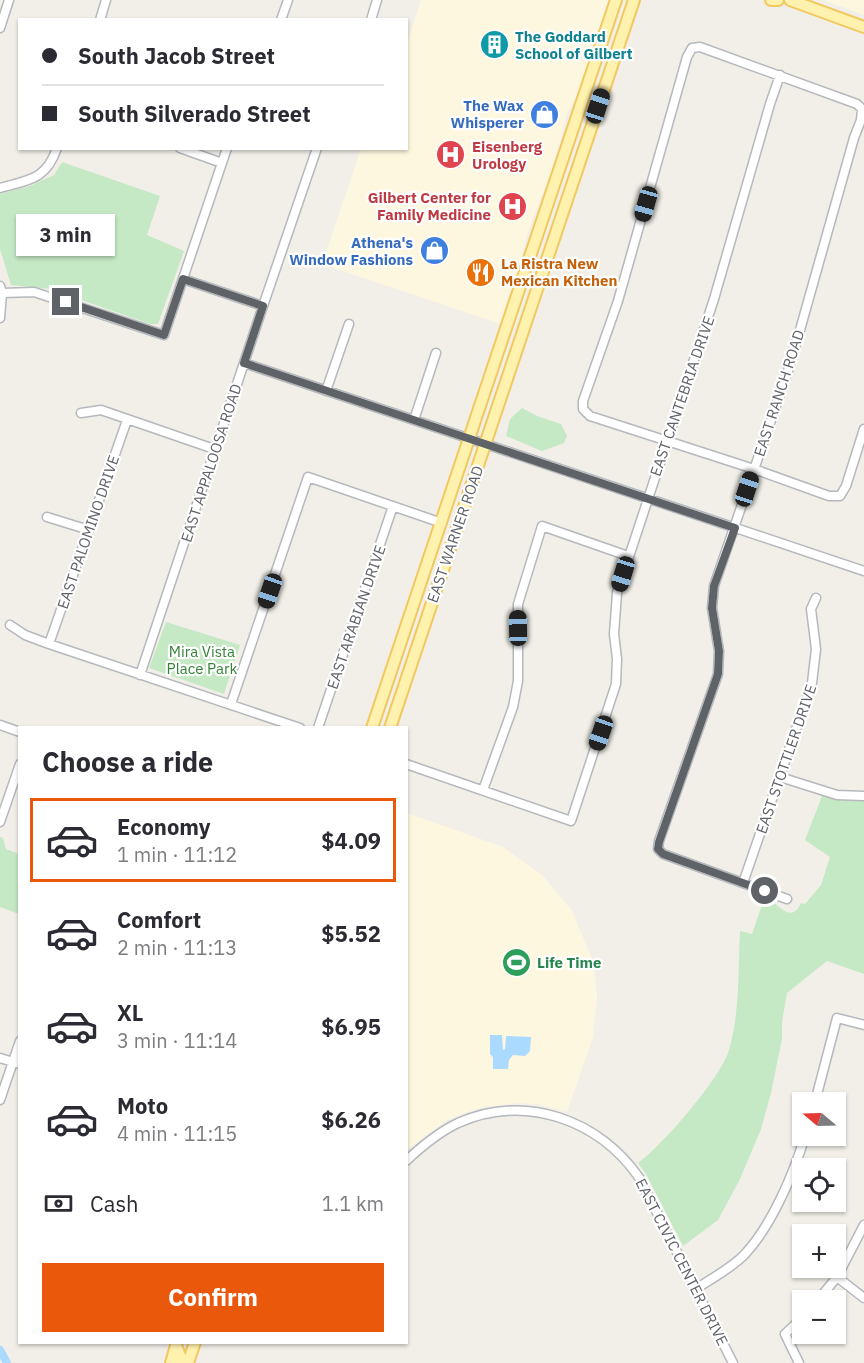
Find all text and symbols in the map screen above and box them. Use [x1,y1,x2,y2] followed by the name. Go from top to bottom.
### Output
[515,27,633,63] place label: The Goddard School of Gilbert
[478,29,510,61] building icon: The Goddard School of Gilbert
[78,41,275,70] text: South Jacob Street
[584,86,612,126] car
[451,96,525,132] place label: The Wax Whisperer
[529,98,561,130] shop icon: The Wax Whisperer
[78,99,311,128] text: South Silverado Street
[472,137,543,173] place label: Eisenberg Urology
[435,139,467,171] hospital icon: Eisenberg Urology
[632,184,660,224] car
[368,188,491,224] place label: Gilbert Center for Family Medicine
[496,190,528,222] hospital icon: Gilbert Center for Family Medicine
[16,215,116,257] callout: 3 min
[39,221,92,248] text: 3 min
[289,233,413,269] place label: Athena's Window Fashions
[418,235,450,267] shop icon: Athena's Window Fashions
[501,254,617,290] place label: La Ristra New Mexican Kitchen
[464,256,496,288] restaurant icon: La Ristra New Mexican Kitchen
[52,288,79,315] route end
[646,313,718,479] street label: EAST CANTEBRIA DRIVE
[750,327,808,459] street label: EAST RANCH ROAD
[176,381,246,545] street label: EAST APPALOOSA ROAD
[53,453,123,611] street label: EAST PALOMINO DRIVE
[423,463,487,605] street label: EAST WARNER ROAD
[733,469,761,509] car
[322,543,390,691] street label: EAST ARABIAN DRIVE
[609,554,637,594] car
[256,571,284,611] car
[509,610,527,646] car
[167,642,237,678] park label: Mira Vista Place Park
[752,682,820,836] street label: EAST STOTTLER DRIVE
[587,713,615,753] car
[42,744,213,779] text: Choose a ride
[117,812,211,841] text: Economy
[45,813,99,867] icon: car
[321,826,381,855] text: $4.09
[117,841,237,868] text: 1 min · 11:12
[751,877,778,904] route start
[117,905,201,934] text: Comfort
[45,906,99,960] icon: car
[321,919,381,948] text: $5.52
[117,934,237,961] text: 2 min · 11:13
[500,946,532,978] sports icon: Life Time
[537,953,601,972] place label: Life Time
[117,998,143,1027] text: XL
[45,999,99,1053] icon: car
[321,1012,381,1041] text: $6.95
[117,1027,237,1054] text: 3 min · 11:14
[117,1091,168,1120] text: Moto
[45,1092,99,1146] icon: car
[792,1092,846,1146] north arrow
[792,1092,846,1344] map controls
[321,1105,381,1134] text: $6.26
[117,1120,237,1147] text: 4 min · 11:15
[792,1158,846,1212] button: locate
[632,1175,732,1349] street label: EAST CIVIC CENTER DRIVE
[42,1187,75,1220] icon: cash
[90,1189,139,1218] text: Cash
[322,1190,384,1217] text: 1.1 km
[792,1224,846,1278] button: +
[42,1263,384,1332] button: Confirm
[792,1290,846,1344] button: −

